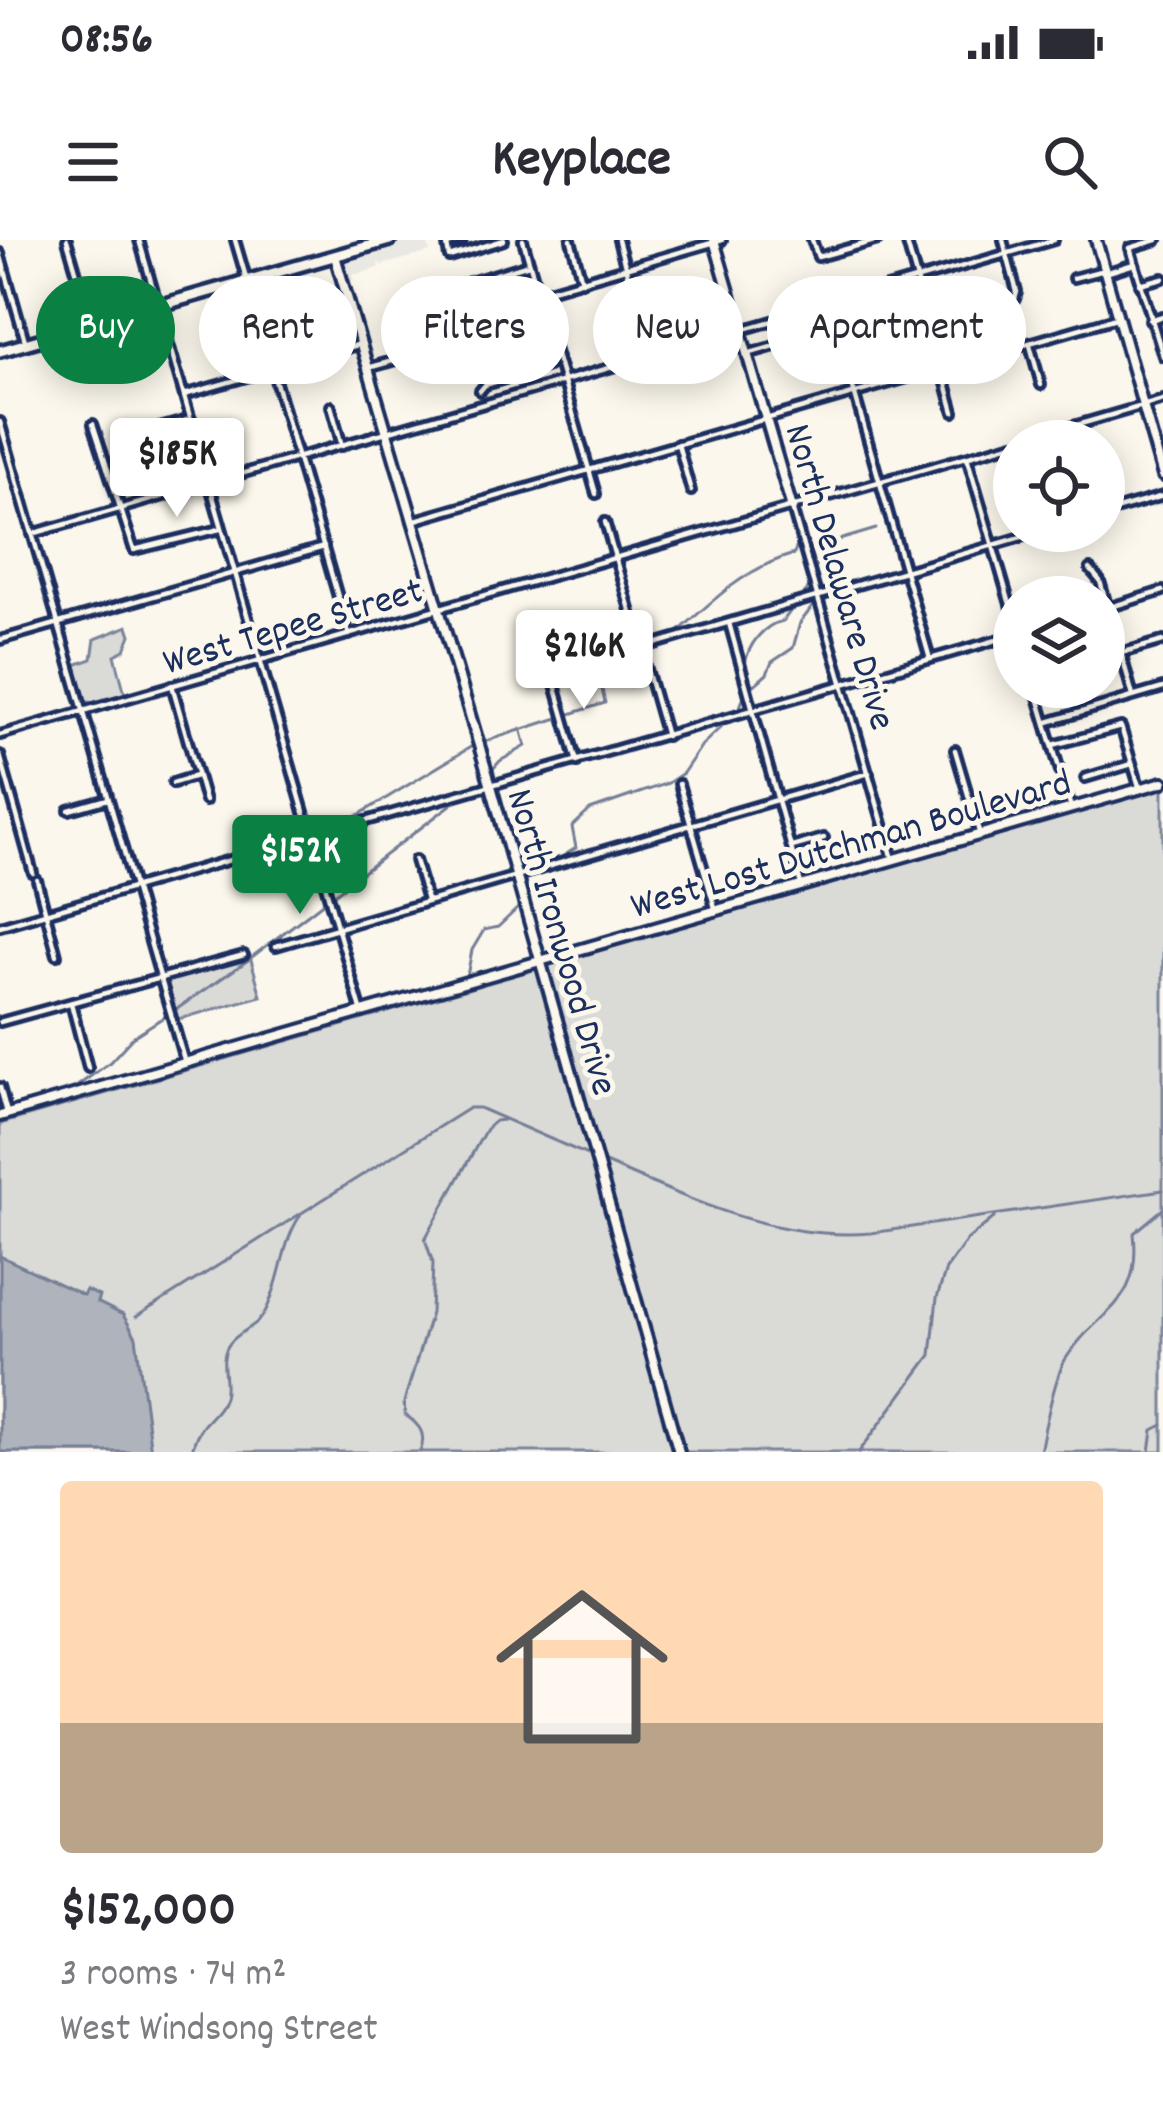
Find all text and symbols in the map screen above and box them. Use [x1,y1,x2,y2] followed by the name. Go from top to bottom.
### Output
[60,10,153,74] text: 08:56
[492,124,671,201] text: Keyplace
[60,129,126,195] icon: menu
[1037,129,1103,195] icon: search
[36,276,175,384] chip: Buy
[199,276,357,384] chip: Rent
[381,276,569,384] chip: Filters
[593,276,743,384] chip: New
[767,276,1026,384] chip: Apartment
[93,418,261,520] pin: $185K
[767,418,907,737] street label: North Delaware Drive
[993,420,1125,708] map controls
[993,420,1125,552] button: locate
[137,429,217,484] text: $185K
[157,566,430,693] street label: West Tepee Street
[993,576,1125,708] button: layers
[500,610,668,712] pin: $216K
[543,621,625,676] text: $216K
[625,758,1078,936] street label: West Lost Dutchman Boulevard
[489,783,629,1102] street label: North Ironwood Drive
[216,815,384,917] pin: $152K
[259,826,341,881] text: $152K
[474,1559,690,1775] icon: home
[60,1877,236,1949] text: $152,000
[60,1949,286,2004] text: 3 rooms · 74 m²
[60,2004,378,2059] text: West Windsong Street

